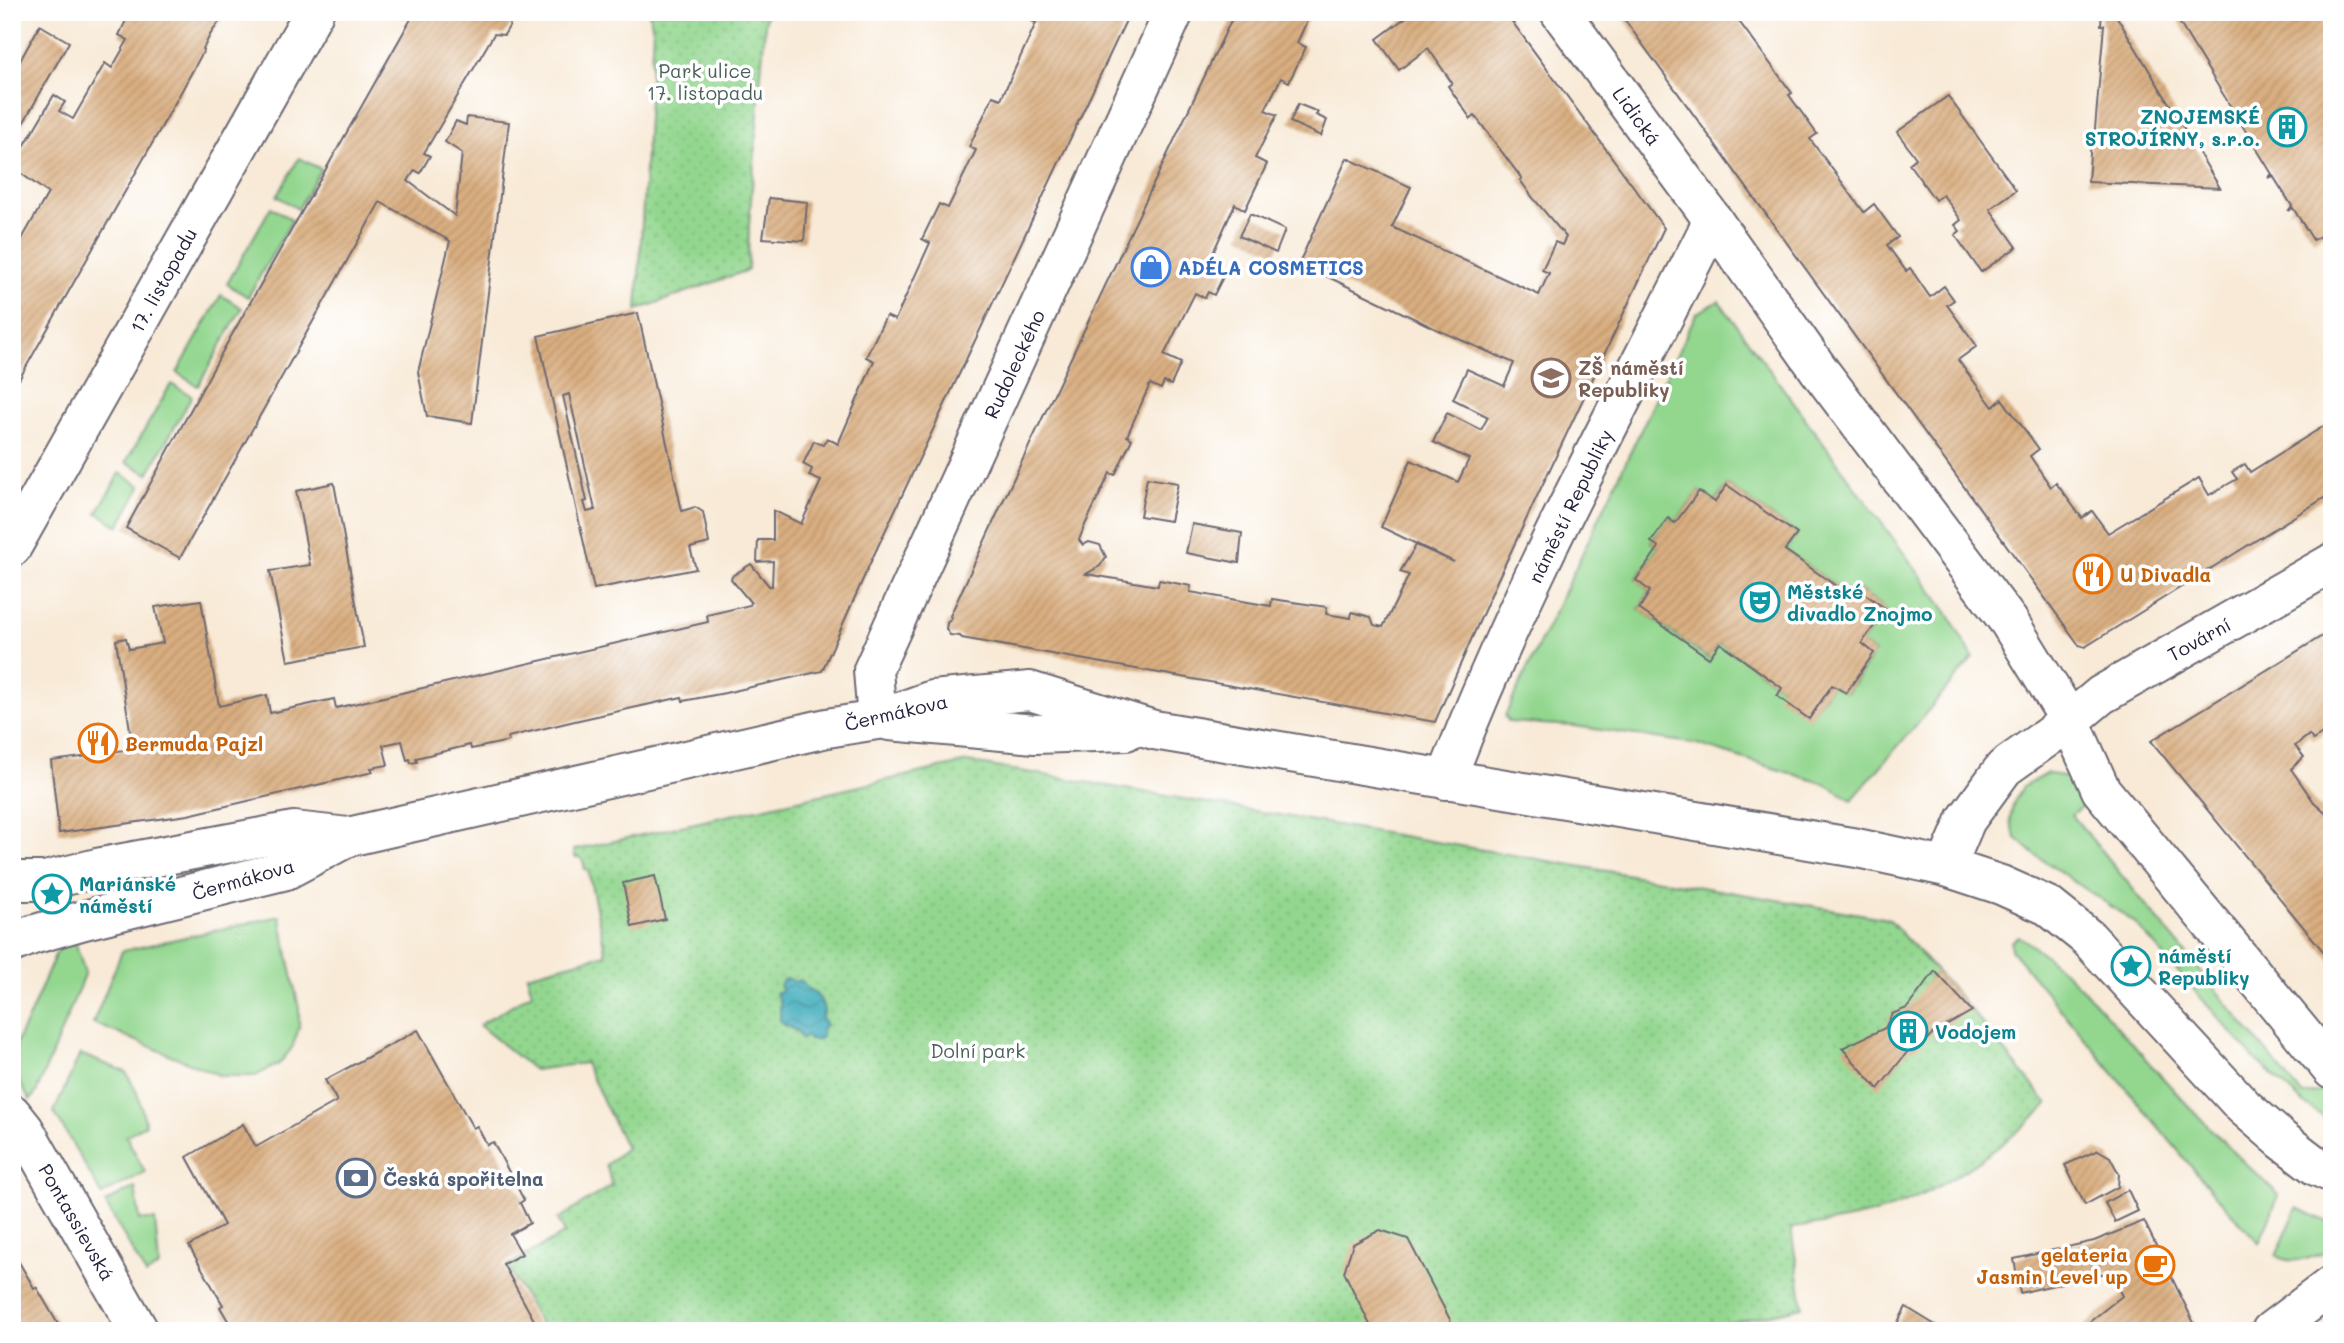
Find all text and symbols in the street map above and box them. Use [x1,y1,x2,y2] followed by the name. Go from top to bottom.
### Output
[647,58,763,105] park label: Park ulice 17. listopadu
[1607,82,1667,150] street label: Lidická
[2085,104,2260,151] place label: ZNOJEMSKÉ STROJÍRNY, s.r.o.
[2266,106,2308,148] building icon: ZNOJEMSKÉ STROJÍRNY, s.r.o.
[124,223,202,337] street label: 17. listopadu
[1130,246,1172,288] shop icon: ADÉLA COSMETICS
[1178,255,1364,280] place label: ADÉLA COSMETICS
[978,306,1050,422] street label: Rudoleckého
[1578,355,1684,402] place label: ZŠ náměstí Republiky
[1530,357,1572,399] school or university icon: ZŠ náměstí Republiky
[1522,425,1618,587] street label: náměstí Republiky
[2072,553,2114,595] restaurant icon: U Divadla
[2120,562,2211,587] place label: U Divadla
[1787,579,1933,626] place label: Městské divadlo Znojmo
[1739,581,1781,623] theatre icon: Městské divadlo Znojmo
[2163,611,2235,667] street label: Tovární
[842,688,950,736] street label: Čermákova
[77,722,119,764] restaurant icon: Bermuda Pajzl
[125,731,263,756] place label: Bermuda Pajzl
[189,853,297,905] street label: Čermákova
[79,871,176,918] place label: Mariánské náměstí
[31,873,73,915] place icon: Mariánské náměstí
[2158,943,2250,990] place label: náměstí Republiky
[2110,945,2152,987] place icon: náměstí Republiky
[1887,1010,1929,1052] building icon: Vodojem
[1935,1019,2016,1044] place label: Vodojem
[931,1038,1025,1063] park label: Dolní park
[335,1157,377,1199] bank icon: Česká spořitelna
[33,1159,121,1285] street label: Pontassievská
[383,1166,544,1191] place label: Česká spořitelna
[1976,1242,2128,1289] place label: gelateria Jasmin Level up
[2134,1244,2176,1286] cafe icon: gelateria Jasmin Level up

